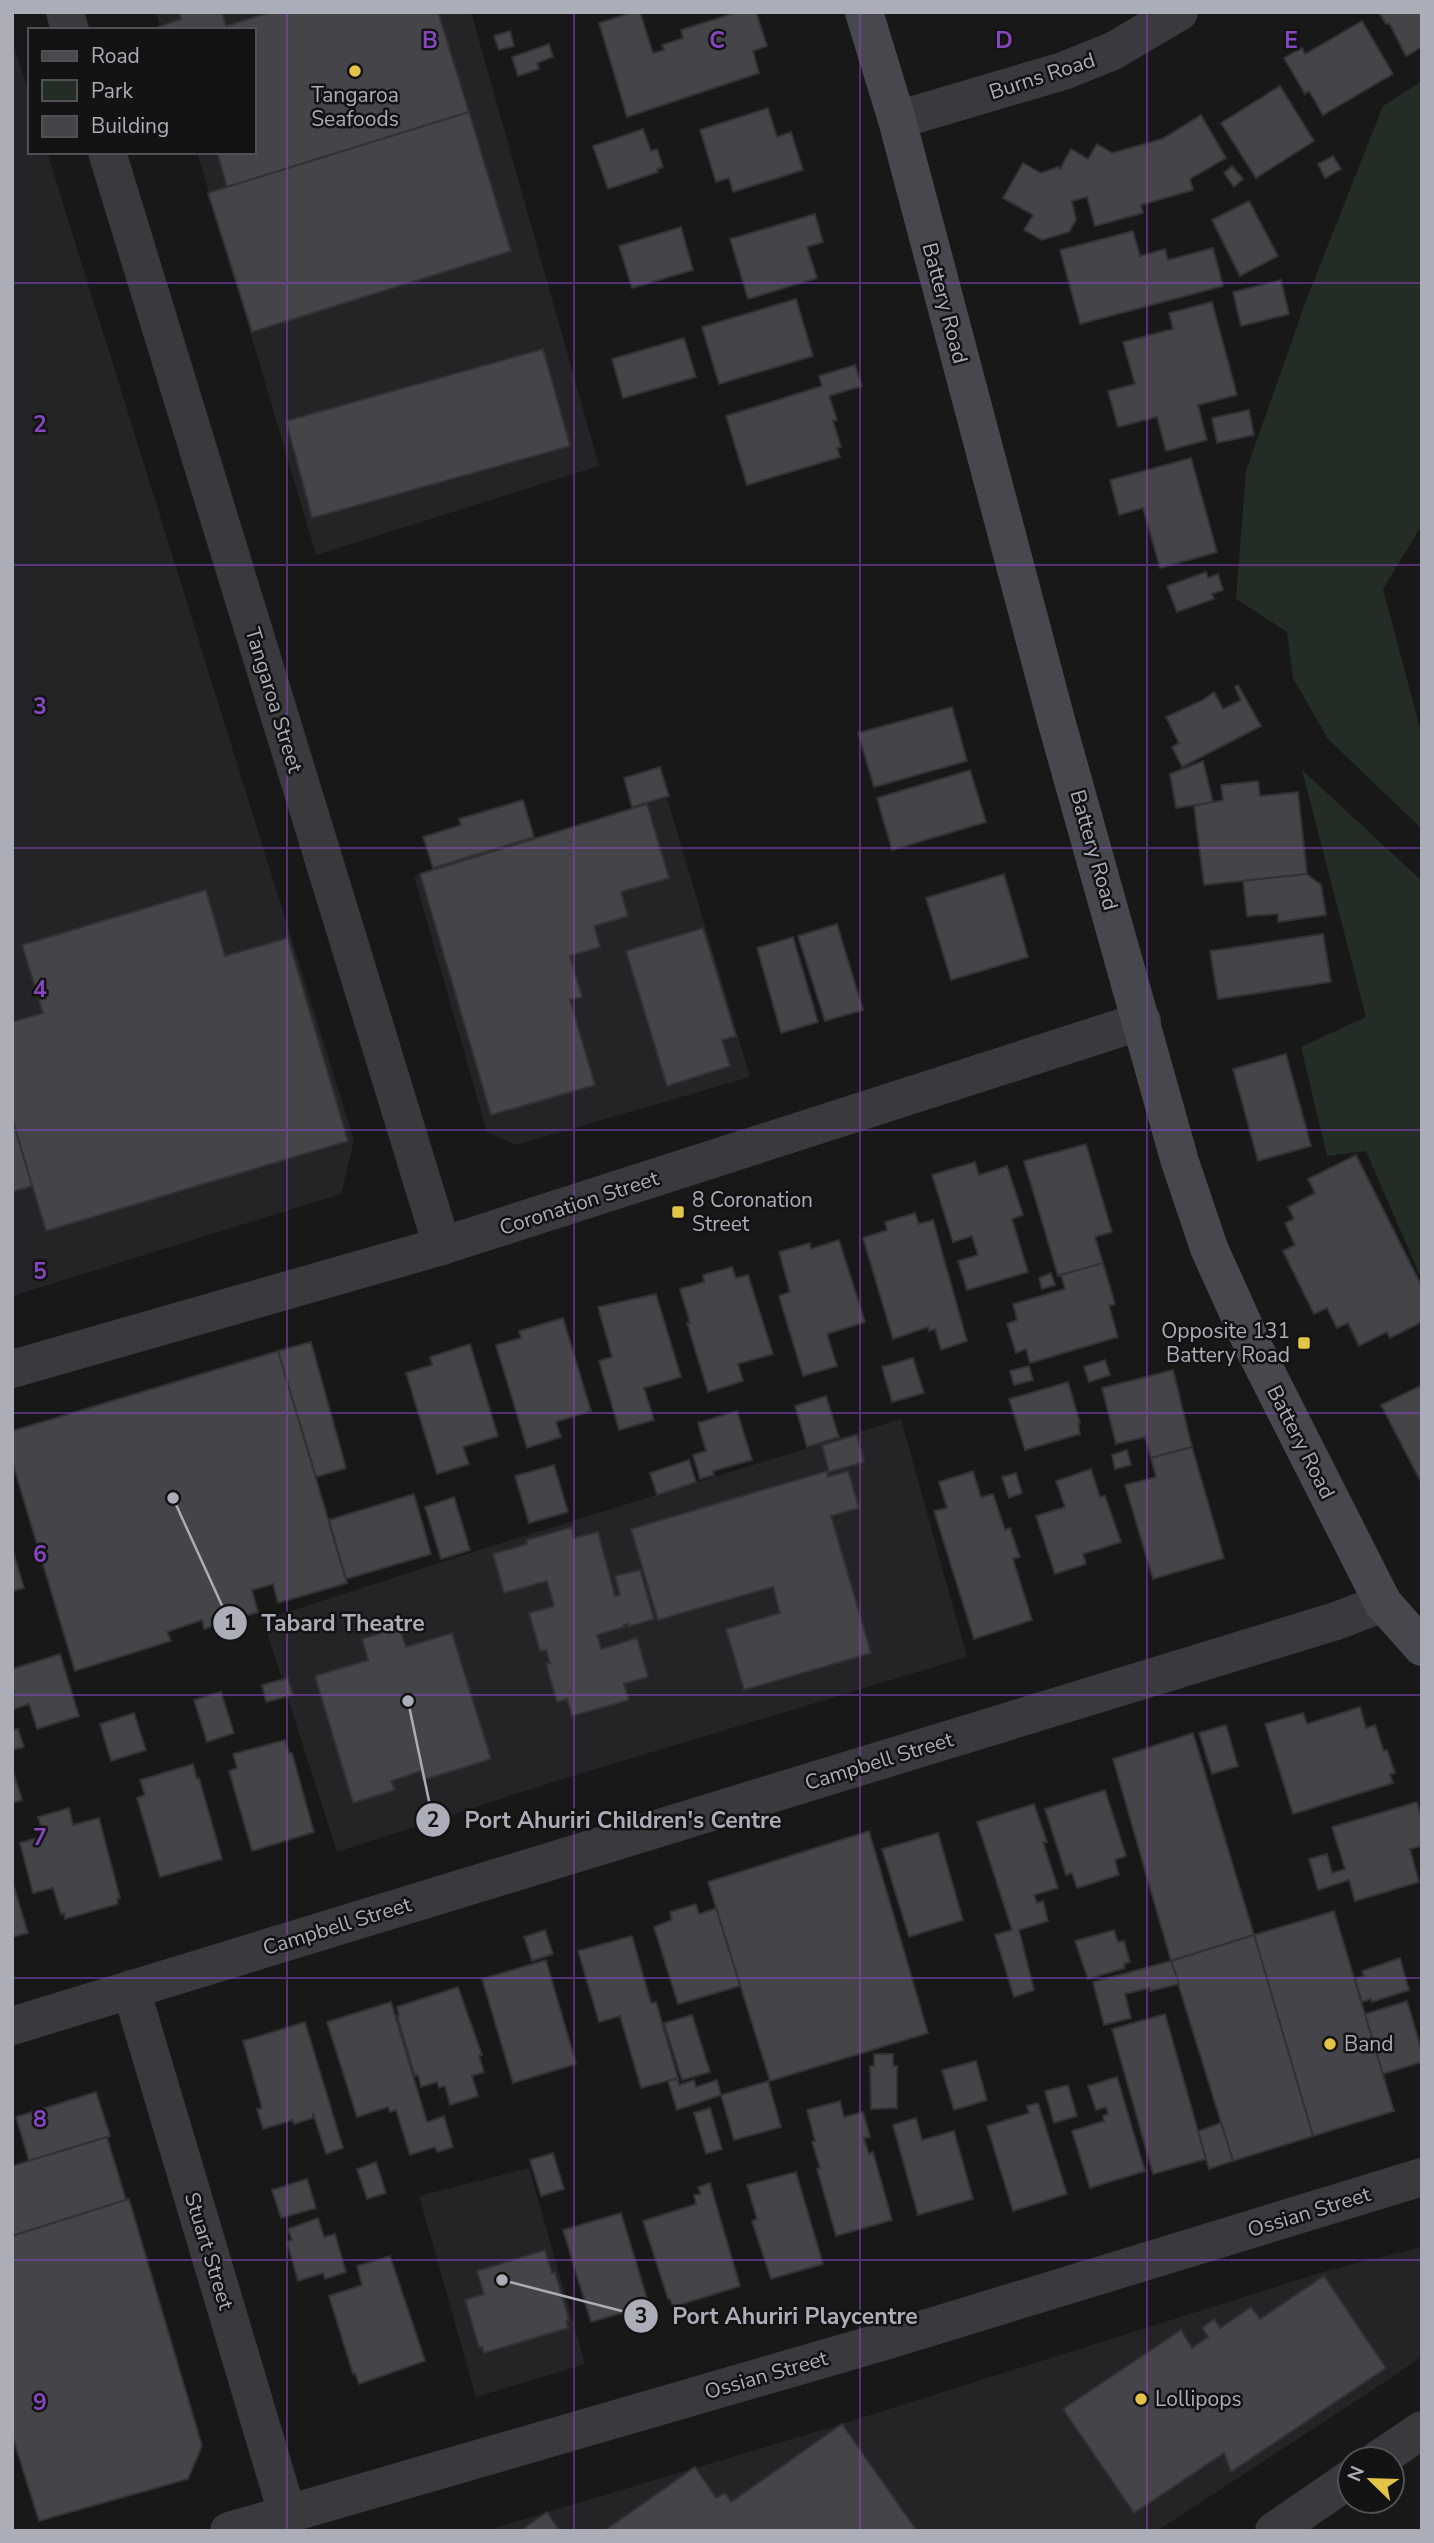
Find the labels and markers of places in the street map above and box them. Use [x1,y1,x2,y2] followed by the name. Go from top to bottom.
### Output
[347,63,363,79] marker: Tangaroa Seafoods
[311,81,399,133] place label: Tangaroa Seafoods
[692,1186,813,1238] place label: 8 Coronation Street
[670,1204,686,1220] marker: 8 Coronation Street
[1161,1317,1290,1369] place label: Opposite 131 Battery Road
[1296,1335,1312,1351] marker: Opposite 131 Battery Road
[213,1601,439,1645] callout: Tabard Theatre
[415,1798,795,1842] callout: Port Ahuriri Children's Centre
[1344,2030,1394,2058] place label: Band
[1322,2036,1338,2052] marker: Band
[623,2294,932,2338] callout: Port Ahuriri Playcentre
[1155,2385,1242,2413] place label: Lollipops
[1133,2391,1149,2407] marker: Lollipops

